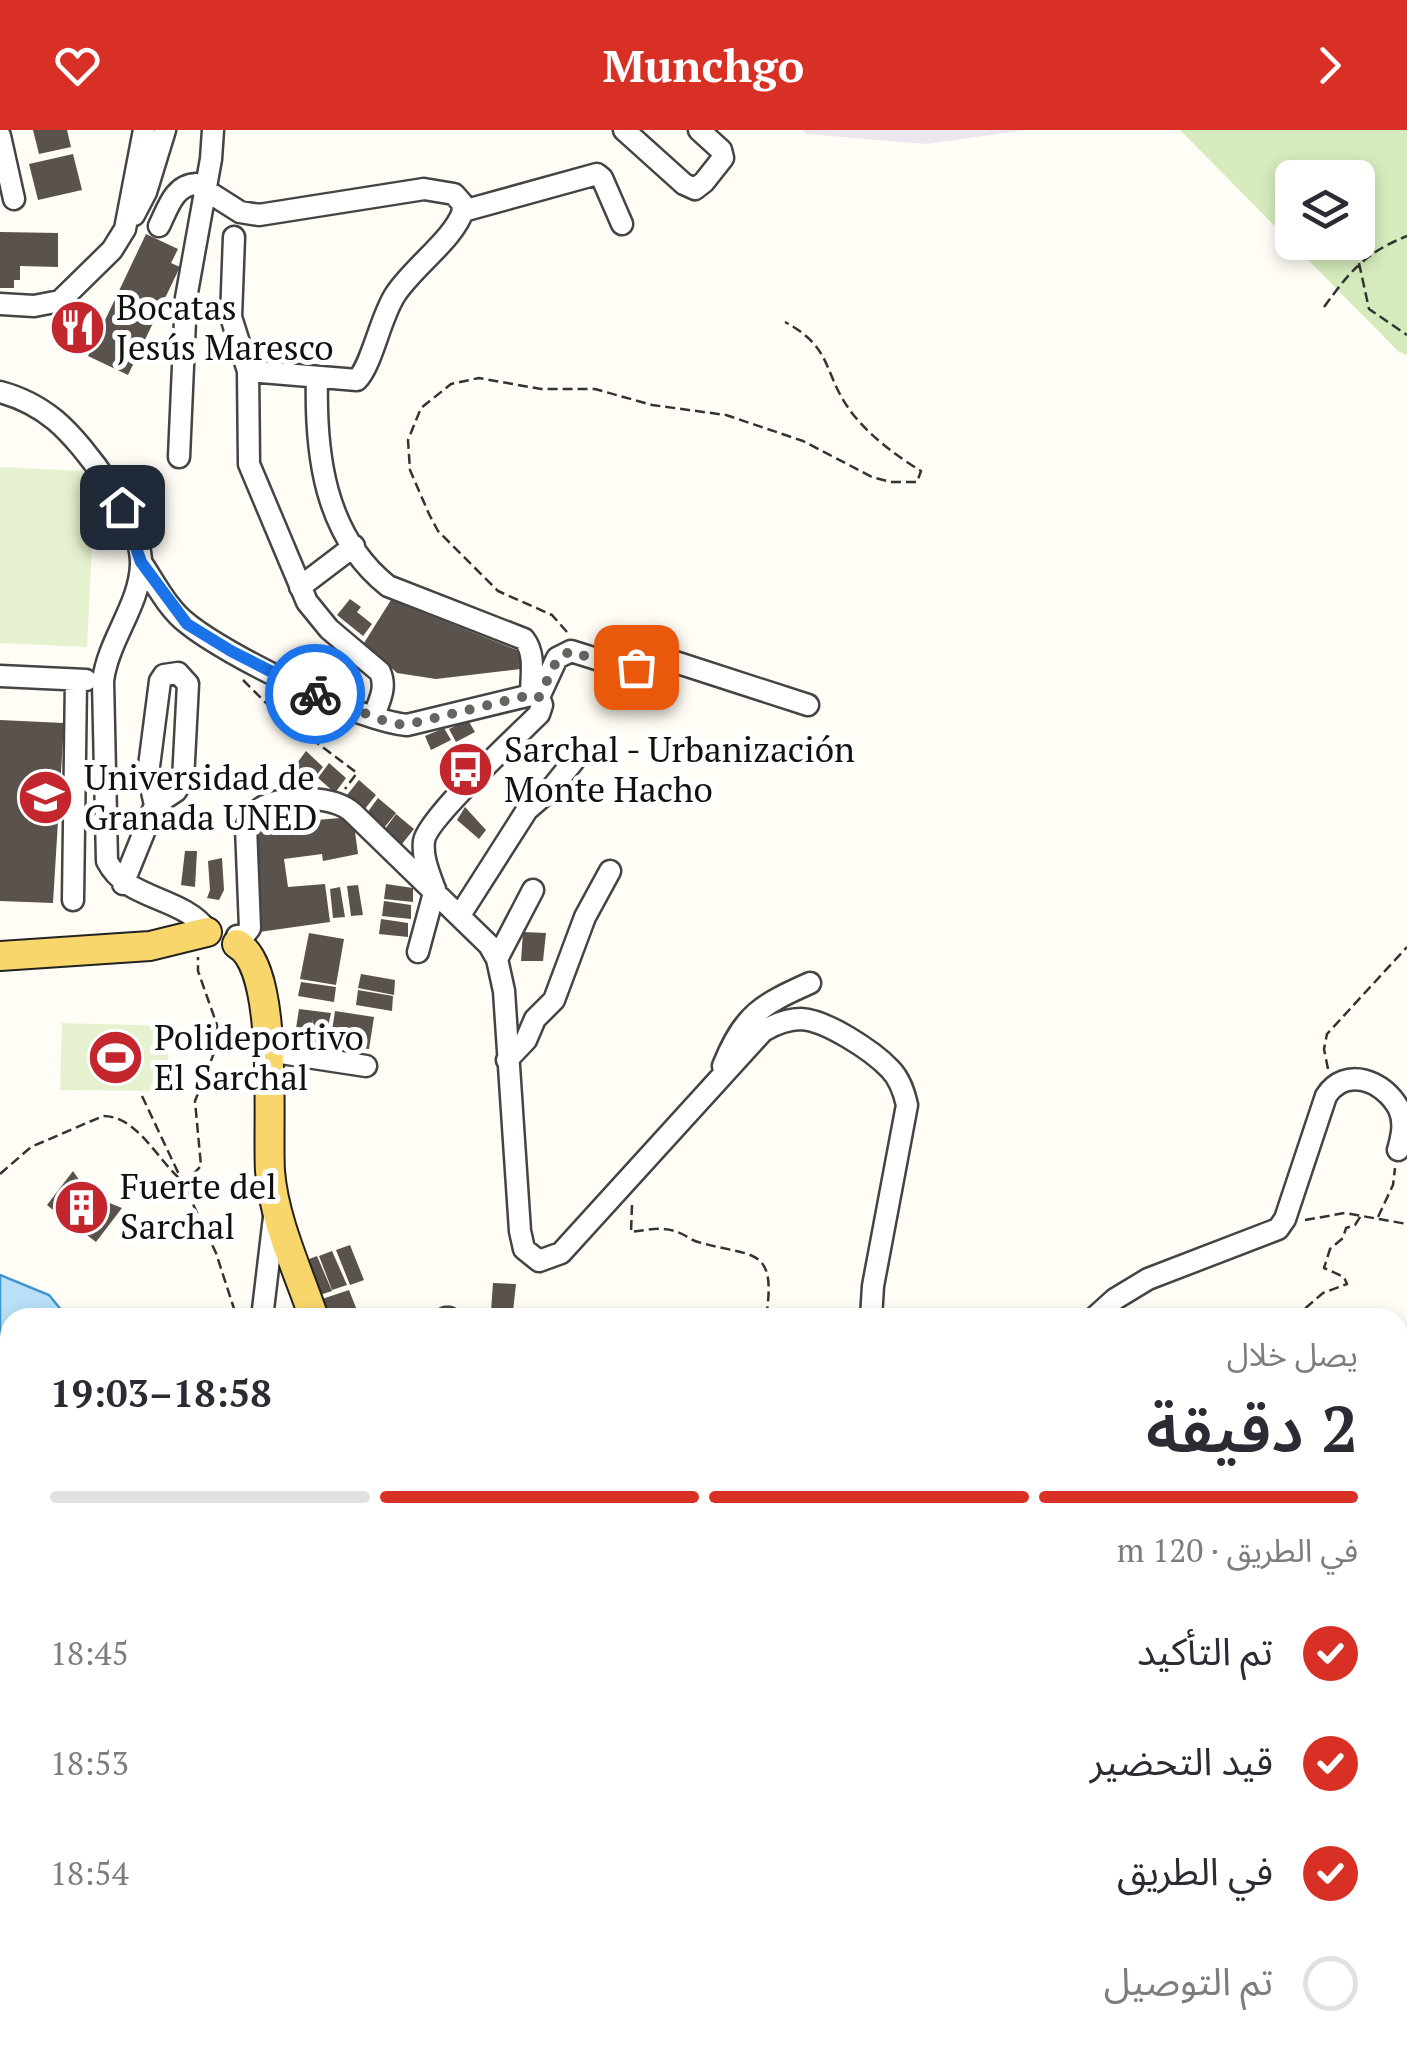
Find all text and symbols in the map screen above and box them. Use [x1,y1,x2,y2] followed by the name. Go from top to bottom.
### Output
[603,35,804,95] text: Munchgo
[50,38,105,93] icon: heart
[1302,38,1357,93] icon: forward
[1275,160,1375,260] map controls
[1275,160,1375,260] button: layers
[116,284,334,370] place label: Bocatas Jesús Maresco
[47,298,107,358] restaurant icon: Bocatas Jesús Maresco
[80,465,165,550] pin
[95,480,150,535] icon: home
[594,625,679,710] pin
[609,640,664,695] icon: bag
[265,644,365,744] courier
[288,667,343,722] icon: bike
[504,726,855,812] place label: Sarchal - Urbanización Monte Hacho
[435,740,495,800] bus stop icon: Sarchal - Urbanización Monte Hacho
[84,754,318,840] place label: Universidad de Granada UNED
[15,768,75,828] school or university icon: Universidad de Granada UNED
[154,1014,364,1100] place label: Polideportivo El Sarchal
[85,1028,145,1088] sports icon: Polideportivo El Sarchal
[120,1163,277,1249] place label: Fuerte del Sarchal
[51,1177,111,1237] building icon: Fuerte del Sarchal
[1227,1333,1358,1375] text: يصل خلال
[50,1368,272,1418] text: 18:58–19:03
[1146,1384,1358,1471] text: 2 دقيقة
[1117,1529,1358,1571] text: في الطريق · 120 m
[1137,1626,1273,1676] text: تم التأكيد
[1303,1626,1358,1681] icon: check
[50,1632,129,1674] text: 18:45
[1090,1736,1273,1786] text: قيد التحضير
[1303,1736,1358,1791] icon: check
[50,1742,129,1784] text: 18:53
[1117,1846,1273,1896] text: في الطريق
[1303,1846,1358,1901] icon: check
[50,1852,129,1894] text: 18:54
[1104,1956,1273,2006] text: تم التوصيل

